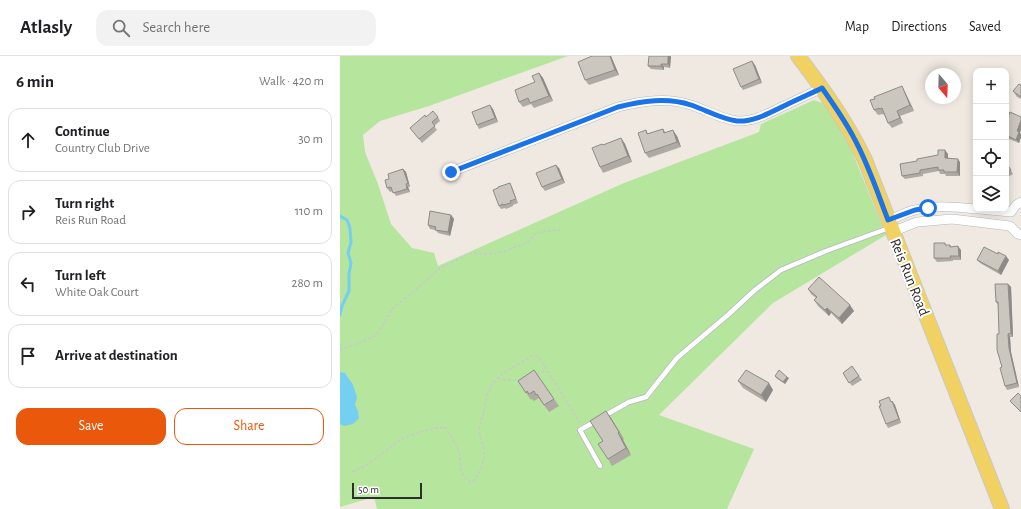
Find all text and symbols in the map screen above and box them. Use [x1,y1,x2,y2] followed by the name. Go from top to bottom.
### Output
[96,10,376,46] search box
[110,17,132,39] icon: search
[20,18,72,37] text: Atlasly
[142,20,210,35] text: Search here
[845,20,869,34] text: Map
[891,20,947,34] text: Directions
[969,20,1001,34] text: Saved
[925,68,961,104] north arrow
[973,68,1009,212] map controls
[973,68,1009,104] button: +
[16,73,54,90] text: 6 min
[259,75,324,88] text: Walk · 420 m
[973,104,1009,140] button: −
[55,124,110,139] text: Continue
[17,129,39,151] icon: ahead
[298,133,323,146] text: 30 m
[973,140,1009,176] button: locate
[55,142,150,155] text: Country Club Drive
[442,163,460,181] route end
[973,176,1009,212] button: layers
[55,196,114,211] text: Turn right
[919,199,937,217] route start
[17,201,39,223] icon: right
[295,205,323,218] text: 110 m
[55,214,126,227] text: Reis Run Road
[887,236,932,318] street label: Reis Run Road
[55,268,106,283] text: Turn left
[17,273,39,295] icon: left
[292,277,323,290] text: 280 m
[55,286,139,299] text: White Oak Court
[17,345,39,367] icon: arrive
[55,348,178,363] text: Arrive at destination
[16,408,166,445] button: Save
[174,408,324,445] button: Share
[352,481,422,500] scale bar
[358,484,379,495] text: 50 m

